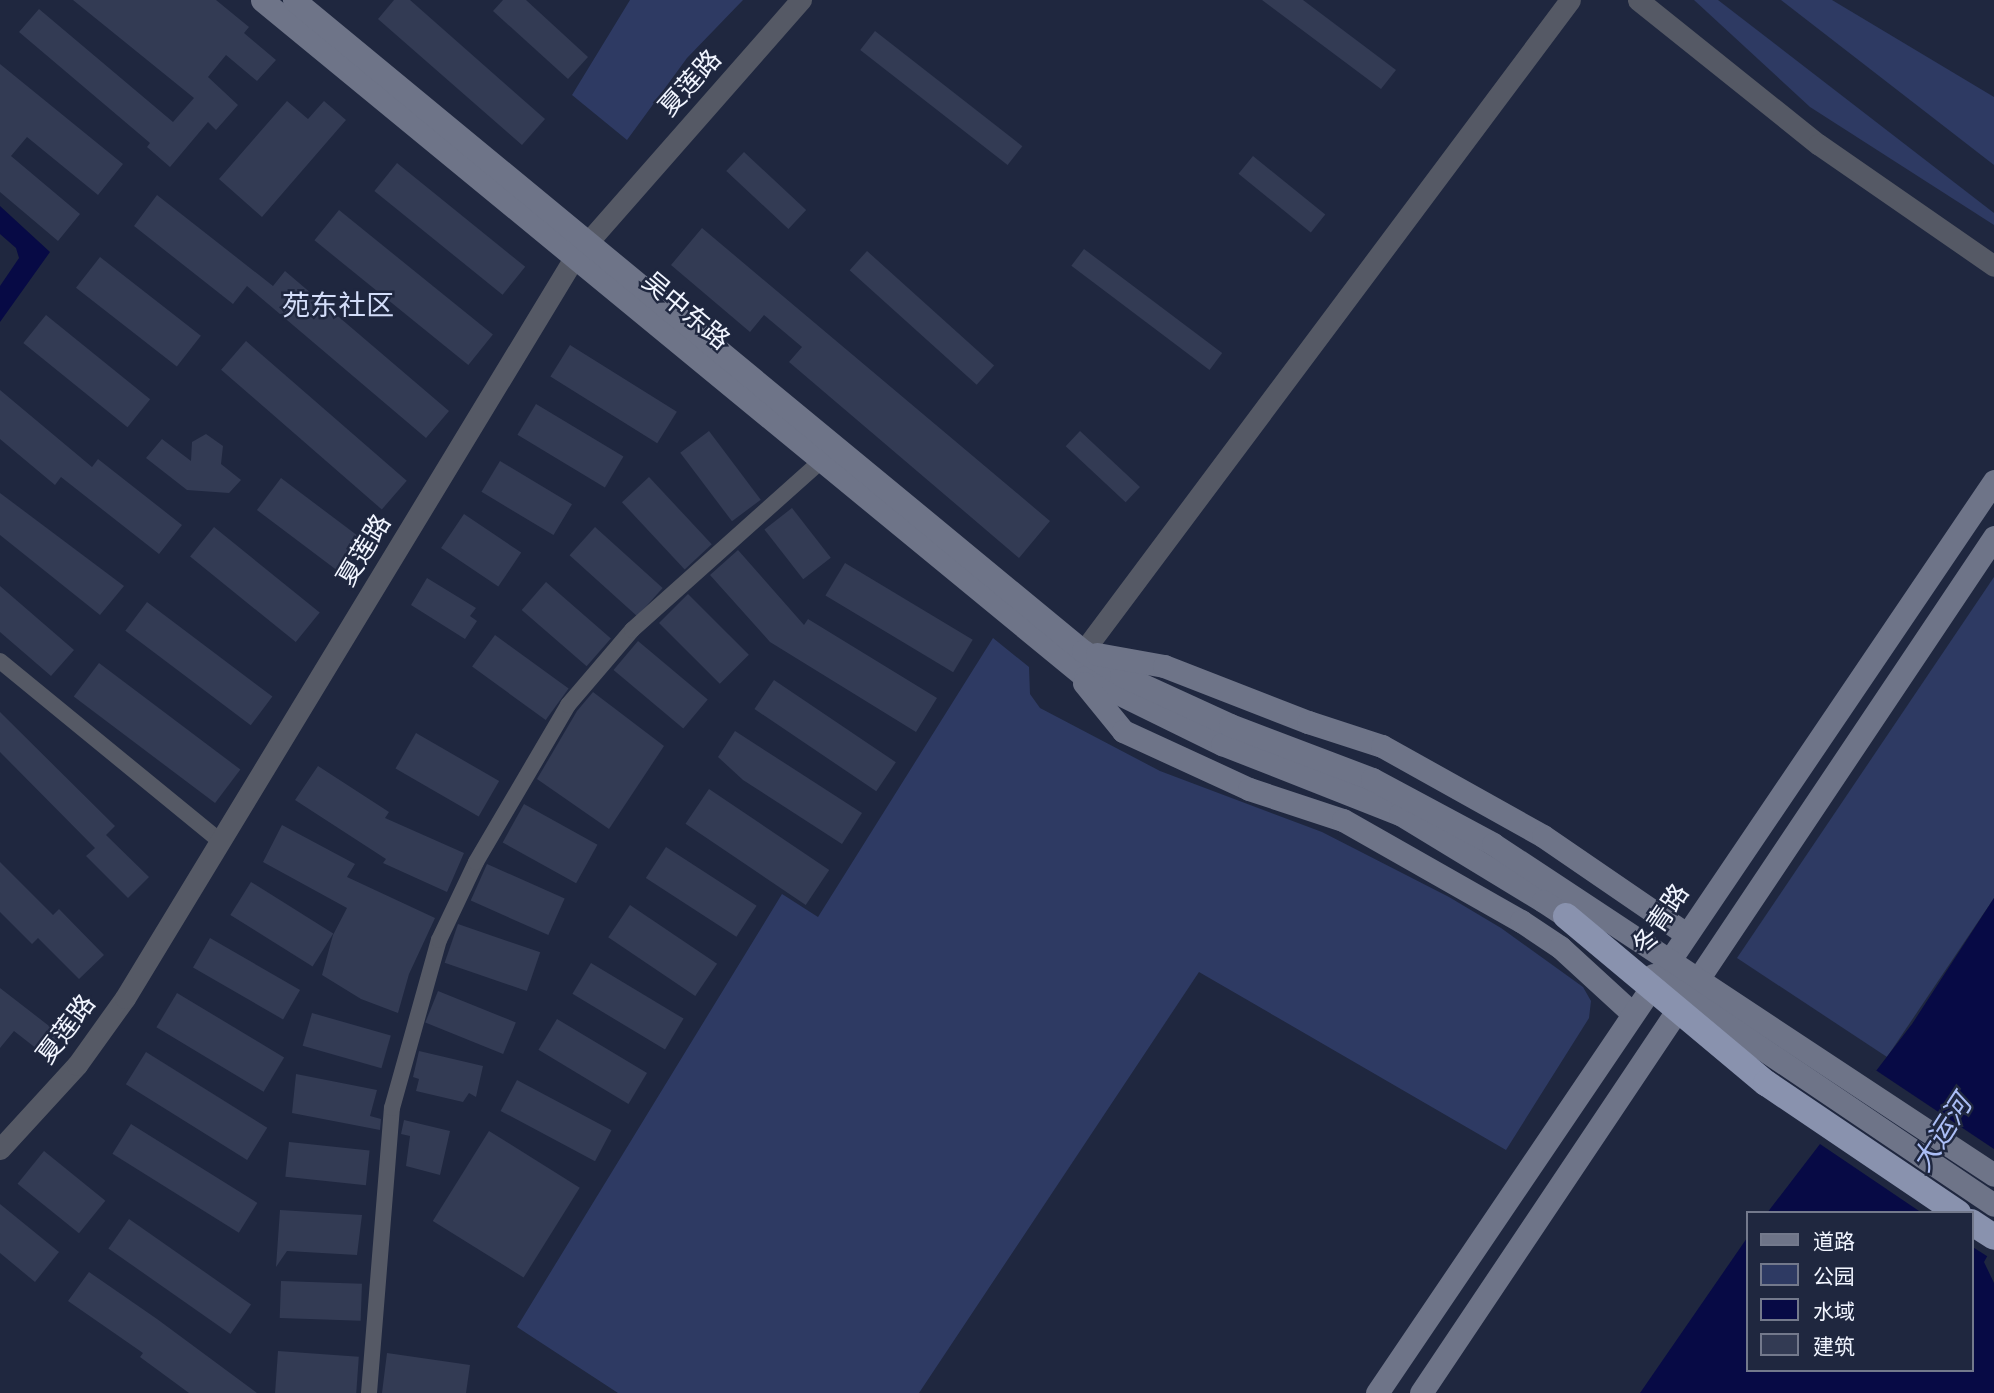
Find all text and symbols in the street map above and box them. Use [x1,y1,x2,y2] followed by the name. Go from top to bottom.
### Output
[653,45,729,123] street label: 夏莲路
[635,267,735,357] street label: 吴中东路
[282,290,394,324] district label: 苑东社区
[332,510,398,592] street label: 夏莲路
[1627,879,1697,961] street label: 冬青路
[31,989,103,1071] street label: 夏莲路
[1906,1090,1980,1178] water label: 大运河
[1745,1211,1973,1372] legend
[1813,1232,1855,1253] text: 道路
[1813,1267,1855,1288] text: 公园
[1813,1302,1855,1323] text: 水域
[1813,1337,1855,1358] text: 建筑

